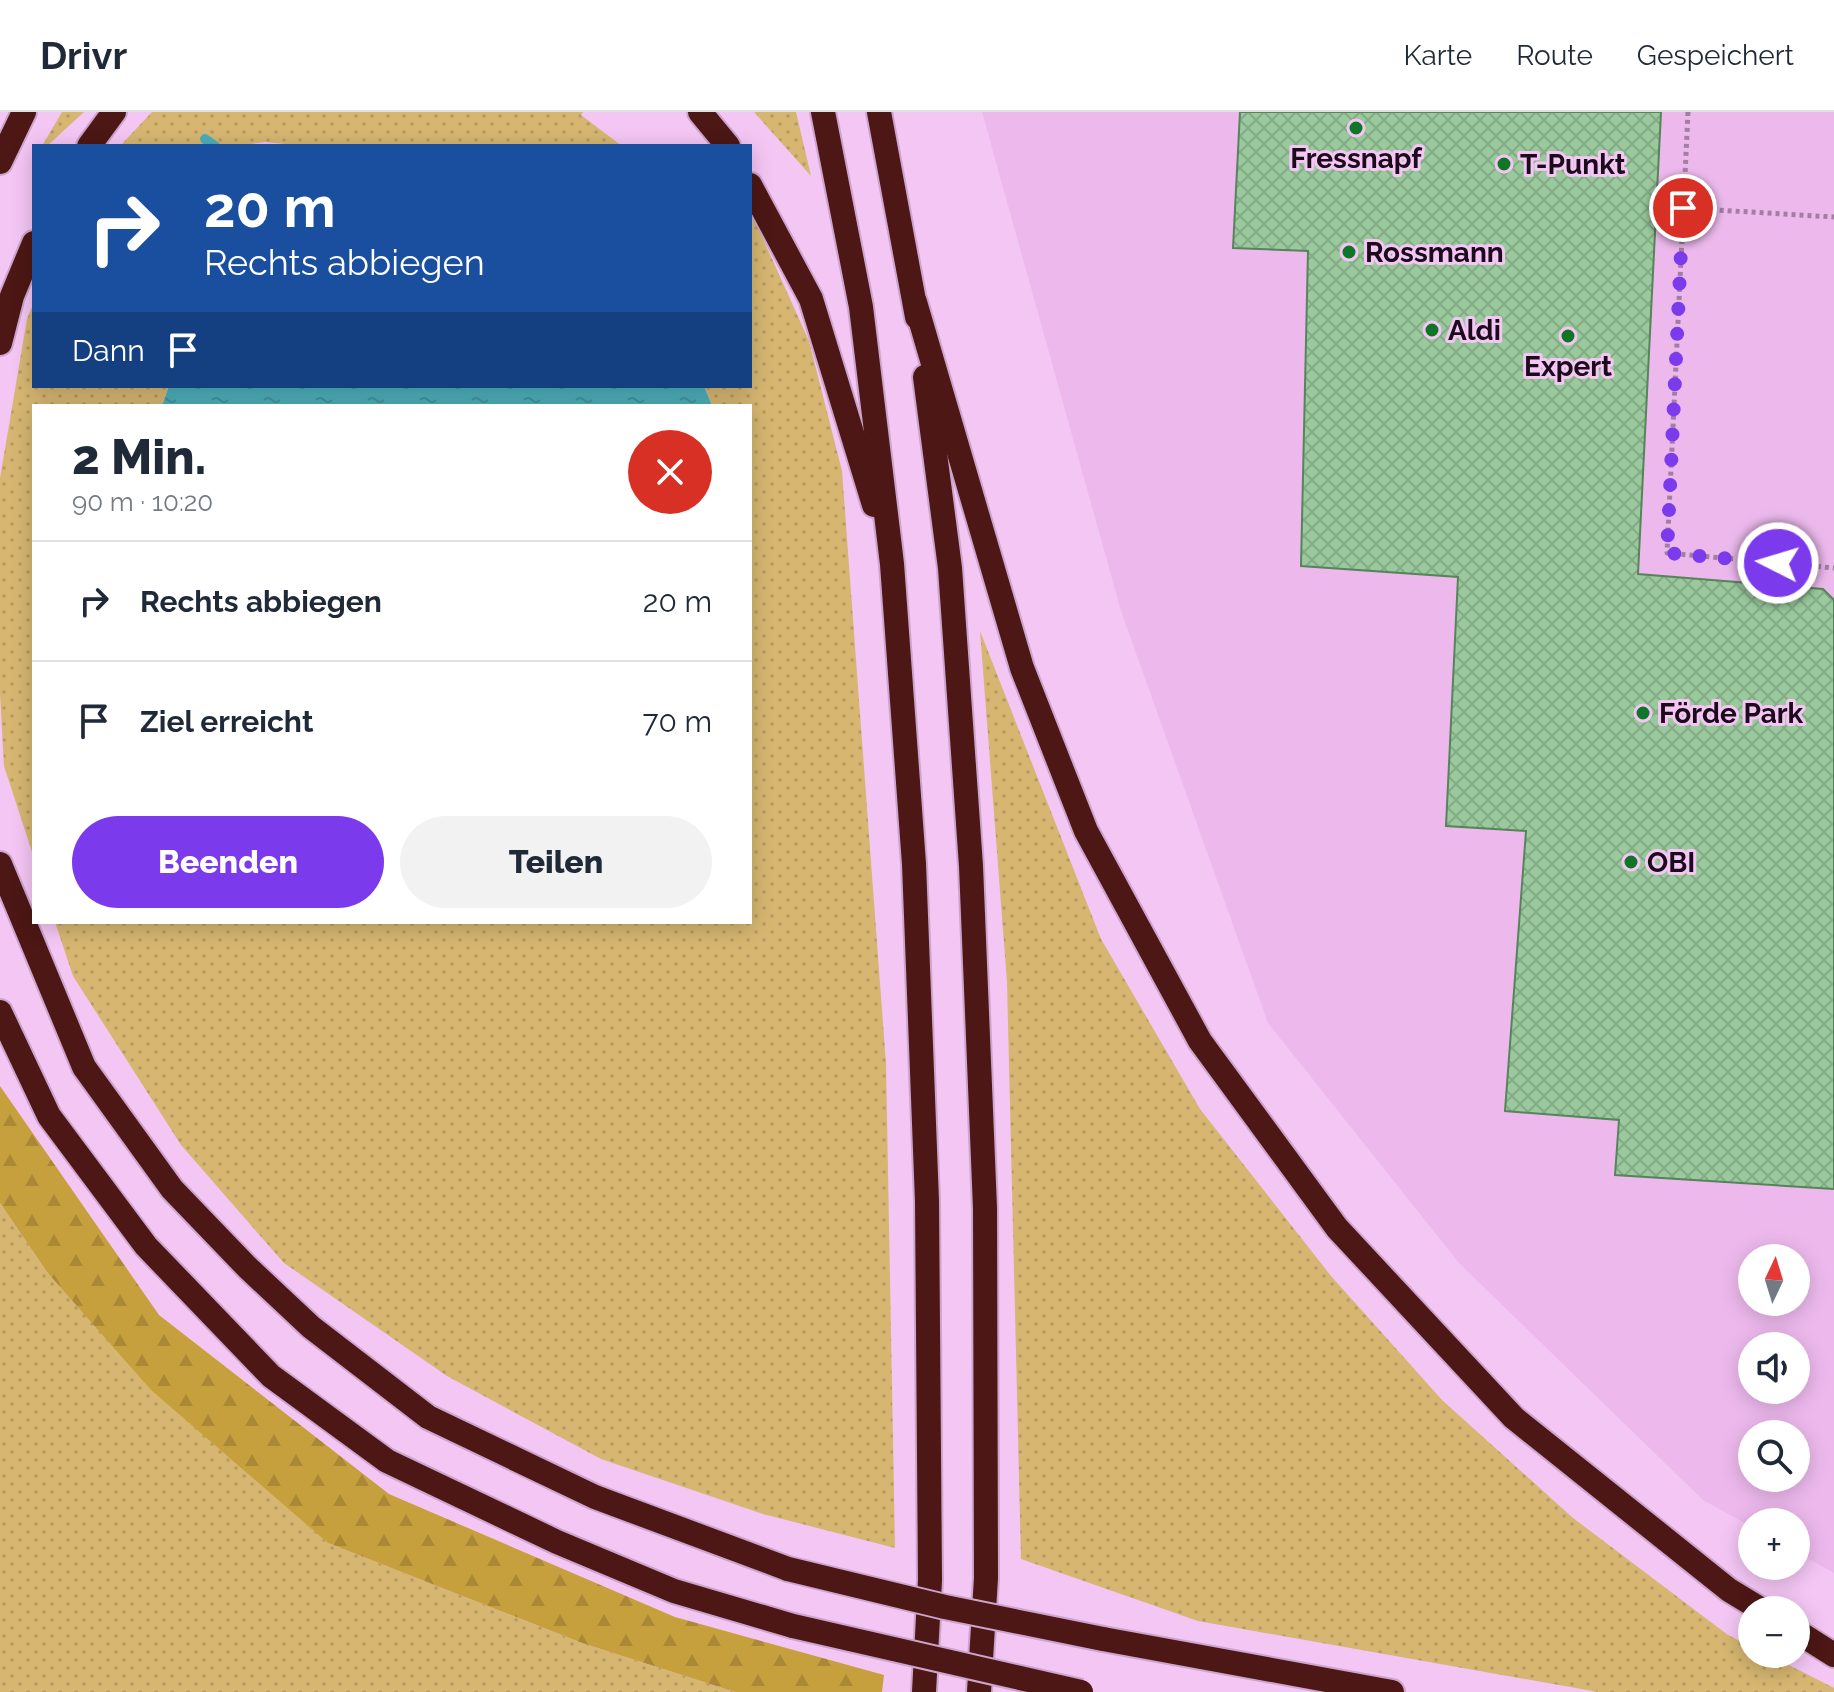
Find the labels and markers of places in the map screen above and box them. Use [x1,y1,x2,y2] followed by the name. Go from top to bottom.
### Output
[1347,119,1365,137] marker: Fressnapf
[1290,142,1423,175] place label: Fressnapf
[1520,148,1626,181] place label: T-Punkt
[1495,155,1513,173] marker: T-Punkt
[1649,174,1717,242] pin
[1365,236,1504,269] place label: Rossmann
[1340,243,1358,261] marker: Rossmann
[1448,314,1501,347] place label: Aldi
[1423,321,1441,339] marker: Aldi
[1559,327,1577,345] marker: Expert
[1524,350,1612,383] place label: Expert
[1659,697,1804,730] place label: Förde Park
[1634,704,1652,722] marker: Förde Park
[1647,846,1695,879] place label: OBI
[1622,853,1640,871] marker: OBI

